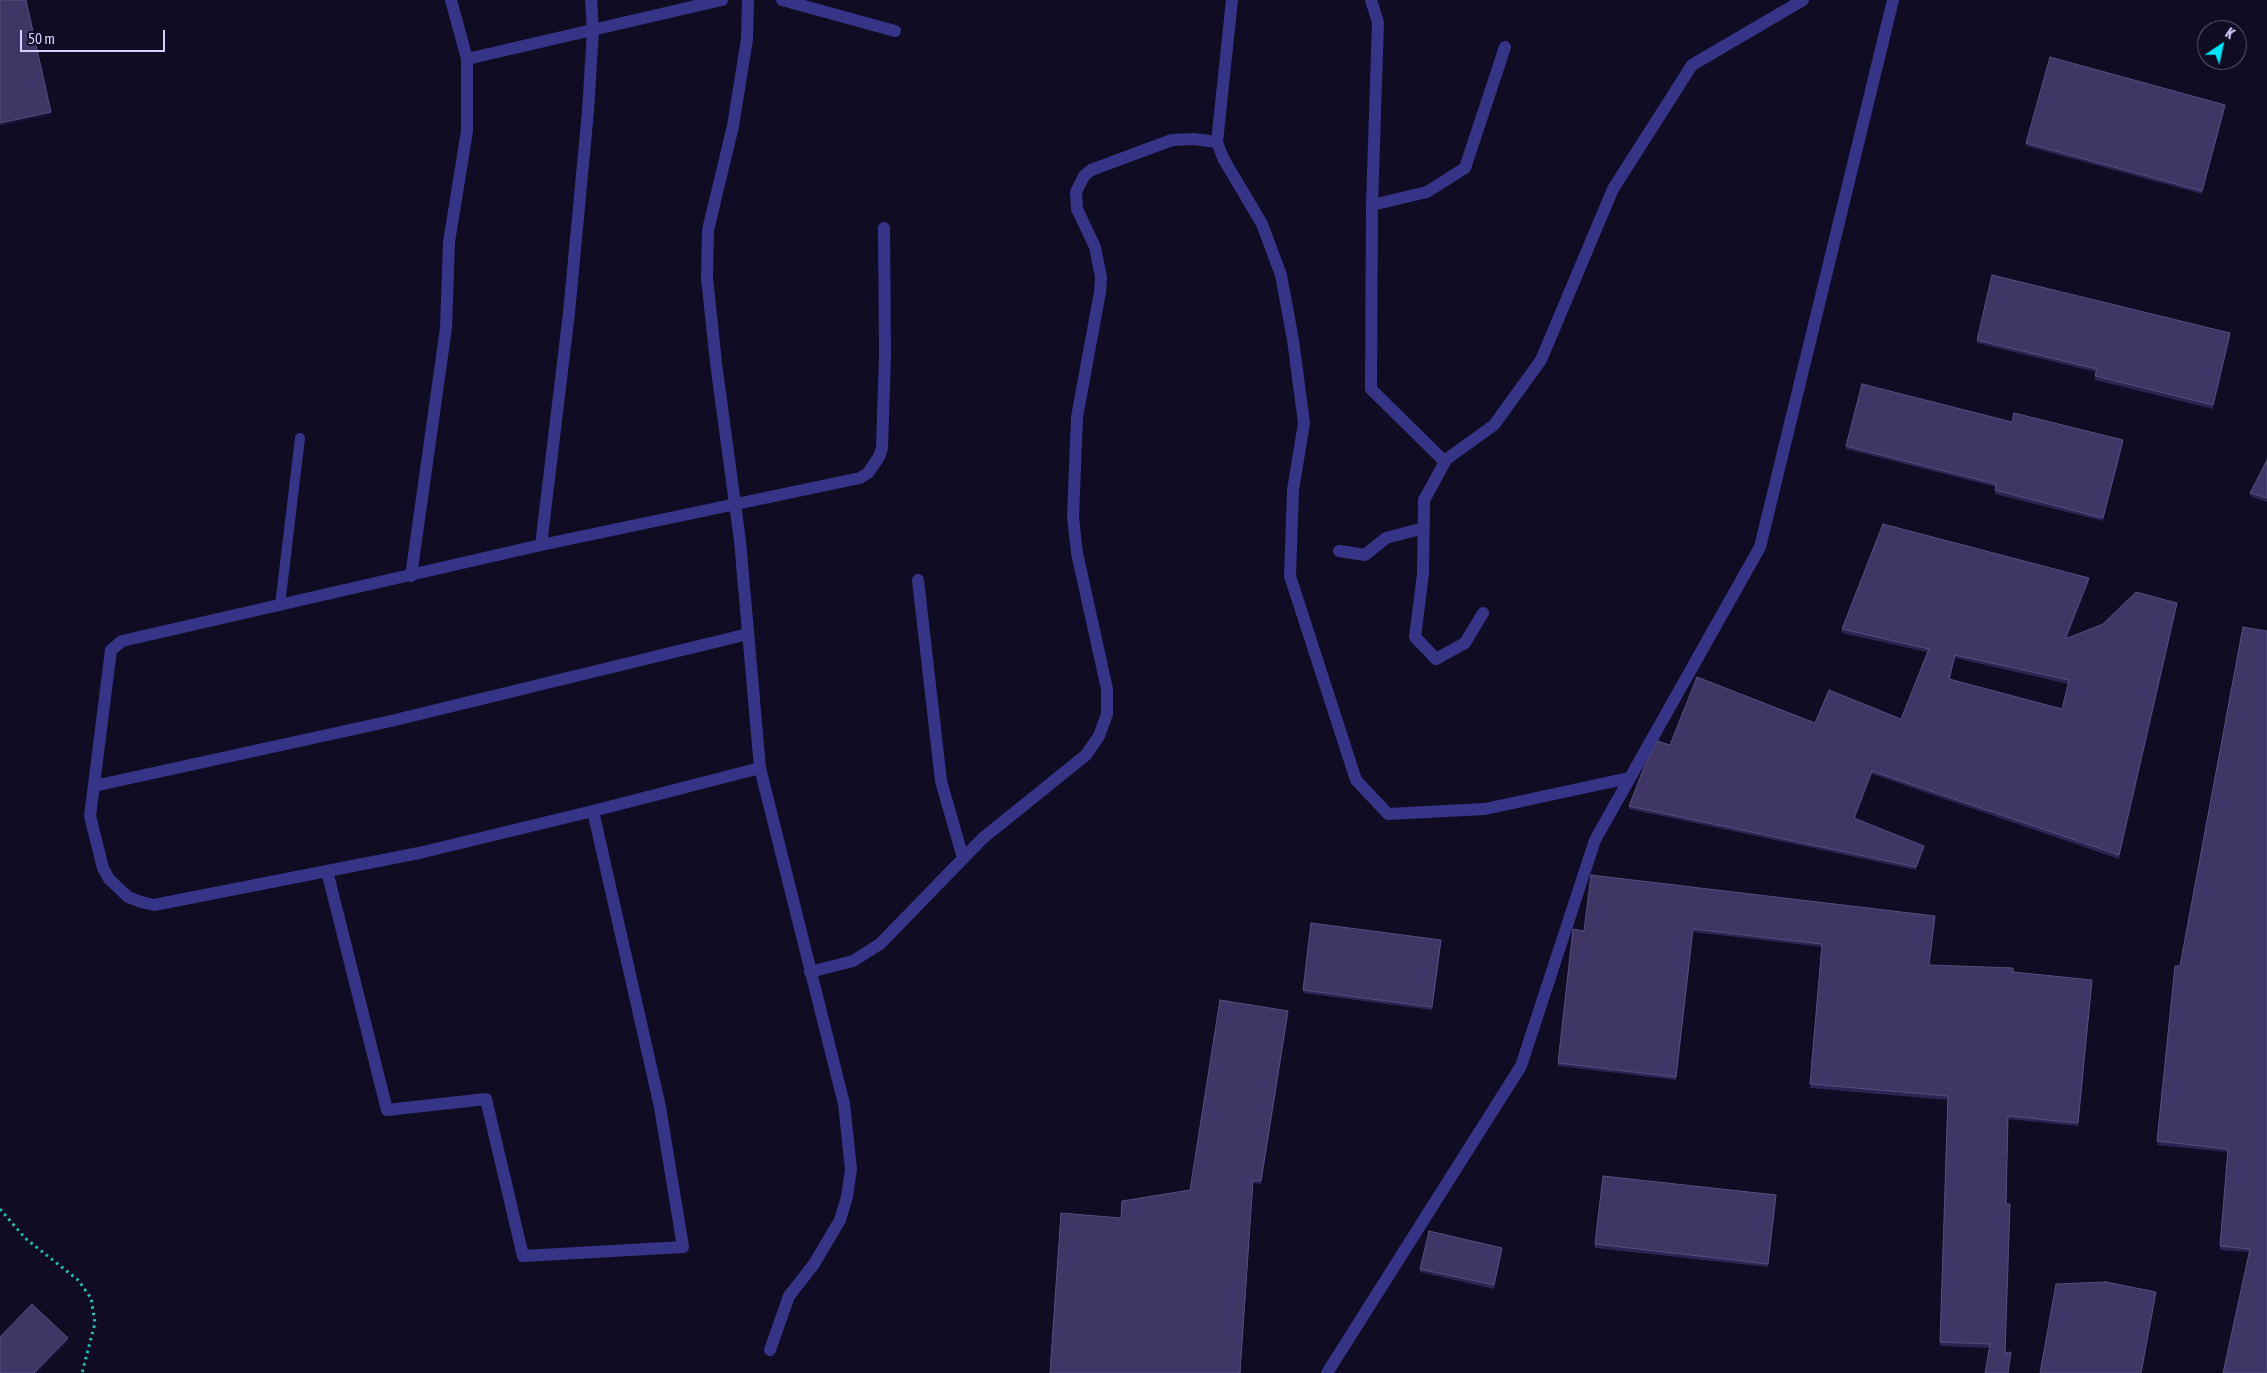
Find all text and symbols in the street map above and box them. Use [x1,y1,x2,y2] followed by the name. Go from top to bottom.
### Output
[22,20,168,52] scale bar
[2197,20,2247,70] north arrow
[2223,25,2237,42] text: K
[28,30,55,47] text: 50 m

